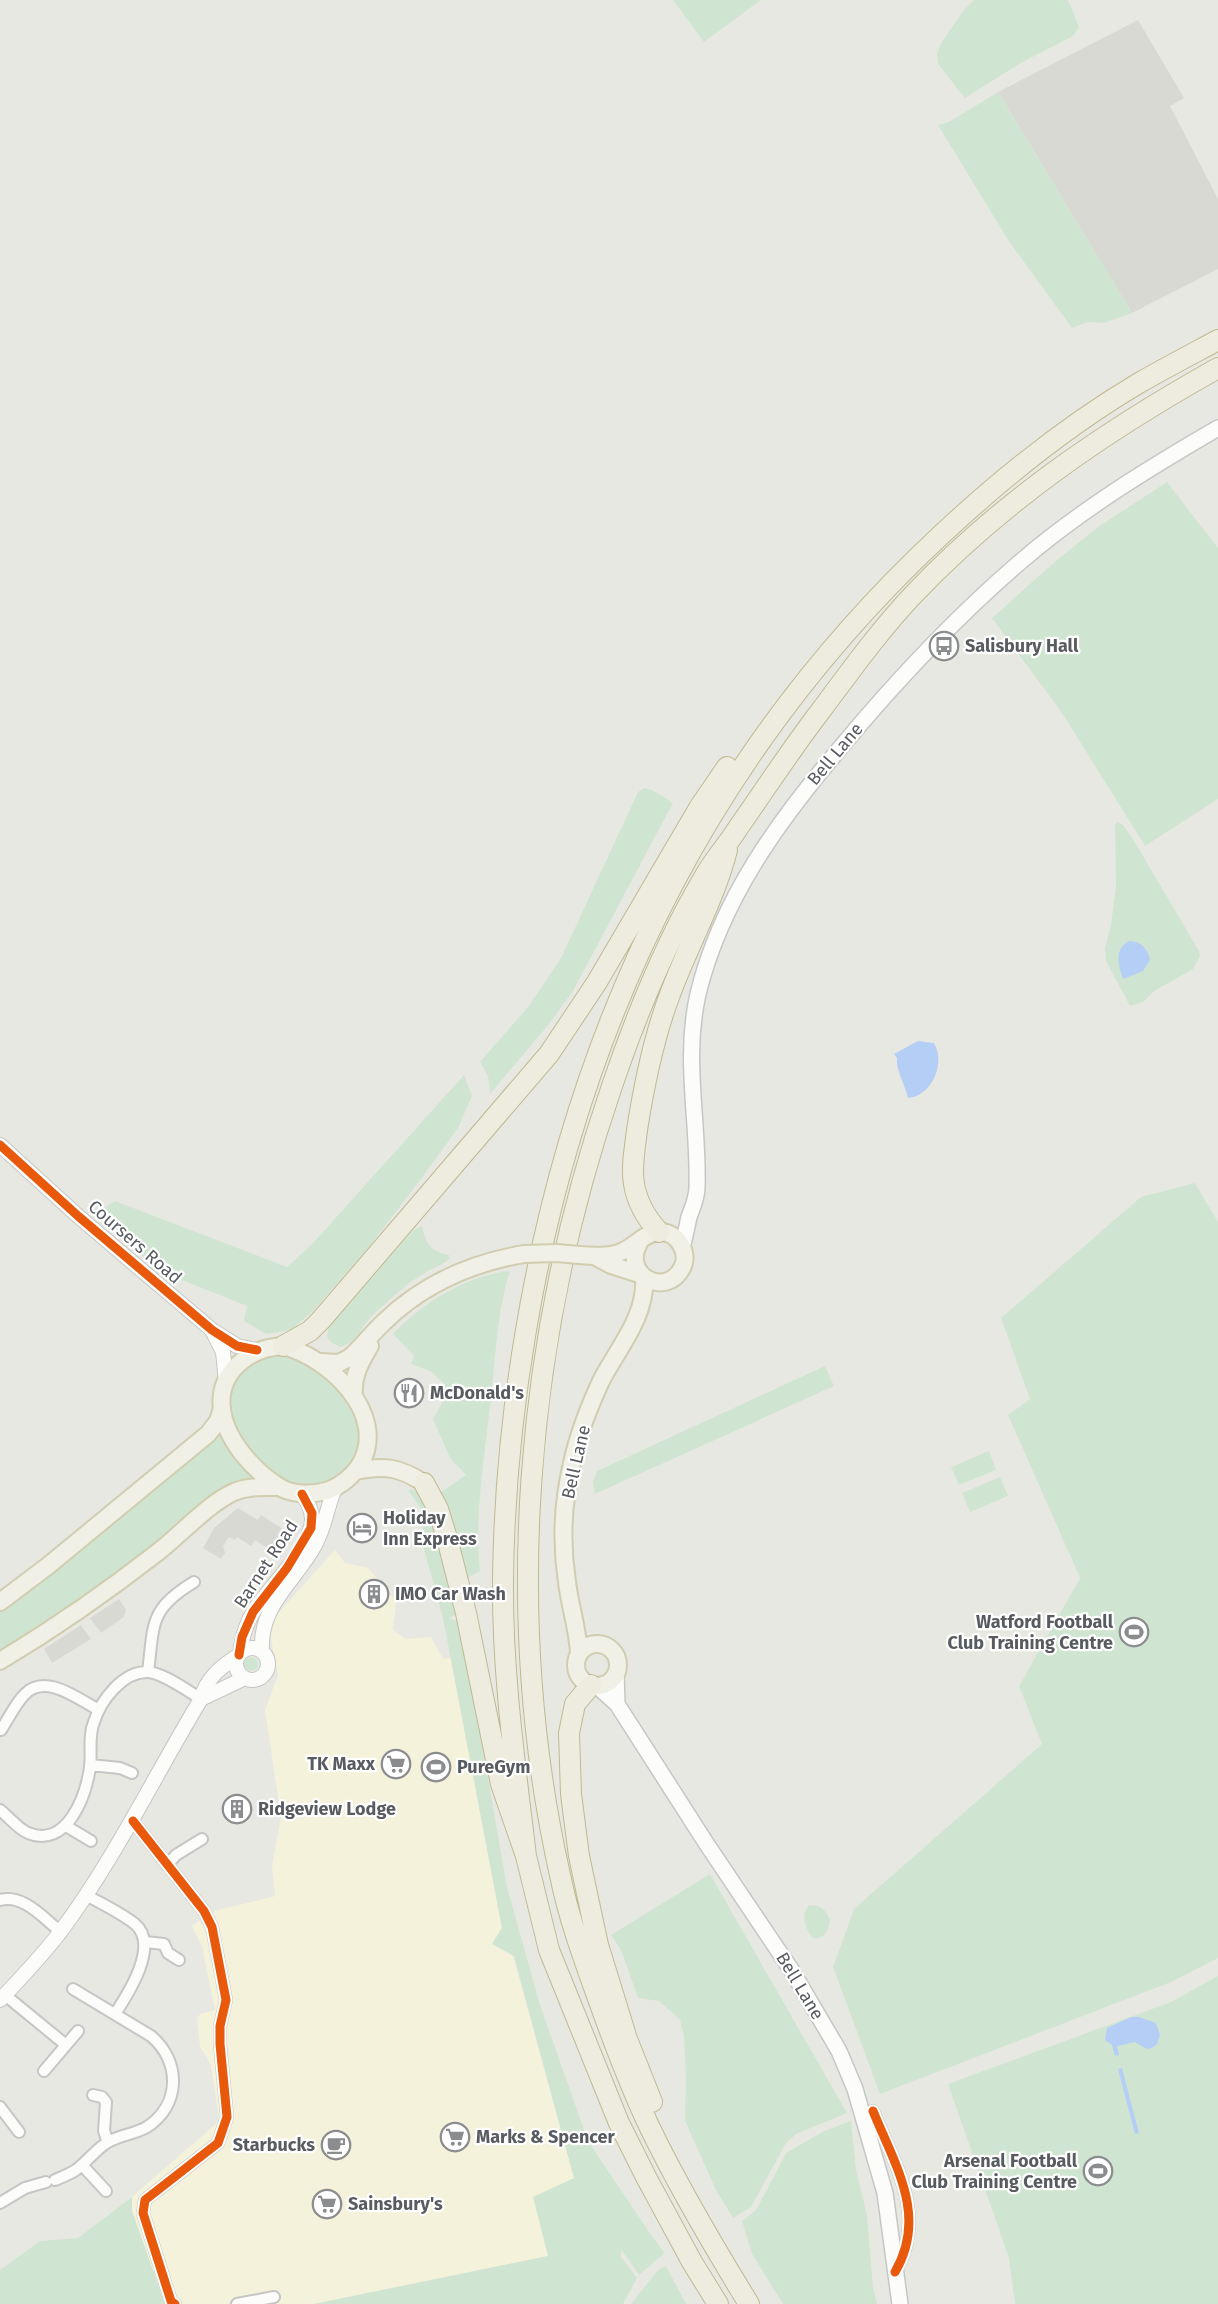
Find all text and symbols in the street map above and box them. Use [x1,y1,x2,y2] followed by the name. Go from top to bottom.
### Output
[928,630,960,662] bus stop icon: Salisbury Hall
[965,635,1079,657] place label: Salisbury Hall
[802,718,868,790] street label: Bell Lane
[84,1195,186,1289] street label: Coursers Road
[393,1377,425,1409] restaurant icon: McDonald's
[430,1382,524,1404] place label: McDonald's
[557,1423,595,1501] street label: Bell Lane
[383,1507,477,1550] place label: Holiday Inn Express
[346,1512,378,1544] hotel icon: Holiday Inn Express
[229,1516,303,1612] street label: Barnet Road
[358,1578,390,1610] building icon: IMO Car Wash
[395,1583,506,1605] place label: IMO Car Wash
[948,1611,1114,1654] place label: Watford Football Club Training Centre
[1118,1616,1150,1648] sports icon: Watford Football Club Training Centre
[380,1748,412,1780] supermarket icon: TK Maxx
[420,1751,452,1783] sports icon: PureGym
[307,1753,376,1775] place label: TK Maxx
[457,1756,530,1778] place label: PureGym
[221,1793,253,1825] building icon: Ridgeview Lodge
[258,1798,396,1820] place label: Ridgeview Lodge
[771,1948,829,2024] street label: Bell Lane
[439,2121,471,2153] supermarket icon: Marks & Spencer
[476,2126,616,2148] place label: Marks & Spencer
[320,2129,352,2161] cafe icon: Starbucks
[233,2134,315,2156] place label: Starbucks
[912,2150,1078,2193] place label: Arsenal Football Club Training Centre
[1082,2155,1114,2187] sports icon: Arsenal Football Club Training Centre
[311,2188,343,2220] supermarket icon: Sainsbury's
[348,2193,443,2215] place label: Sainsbury's

